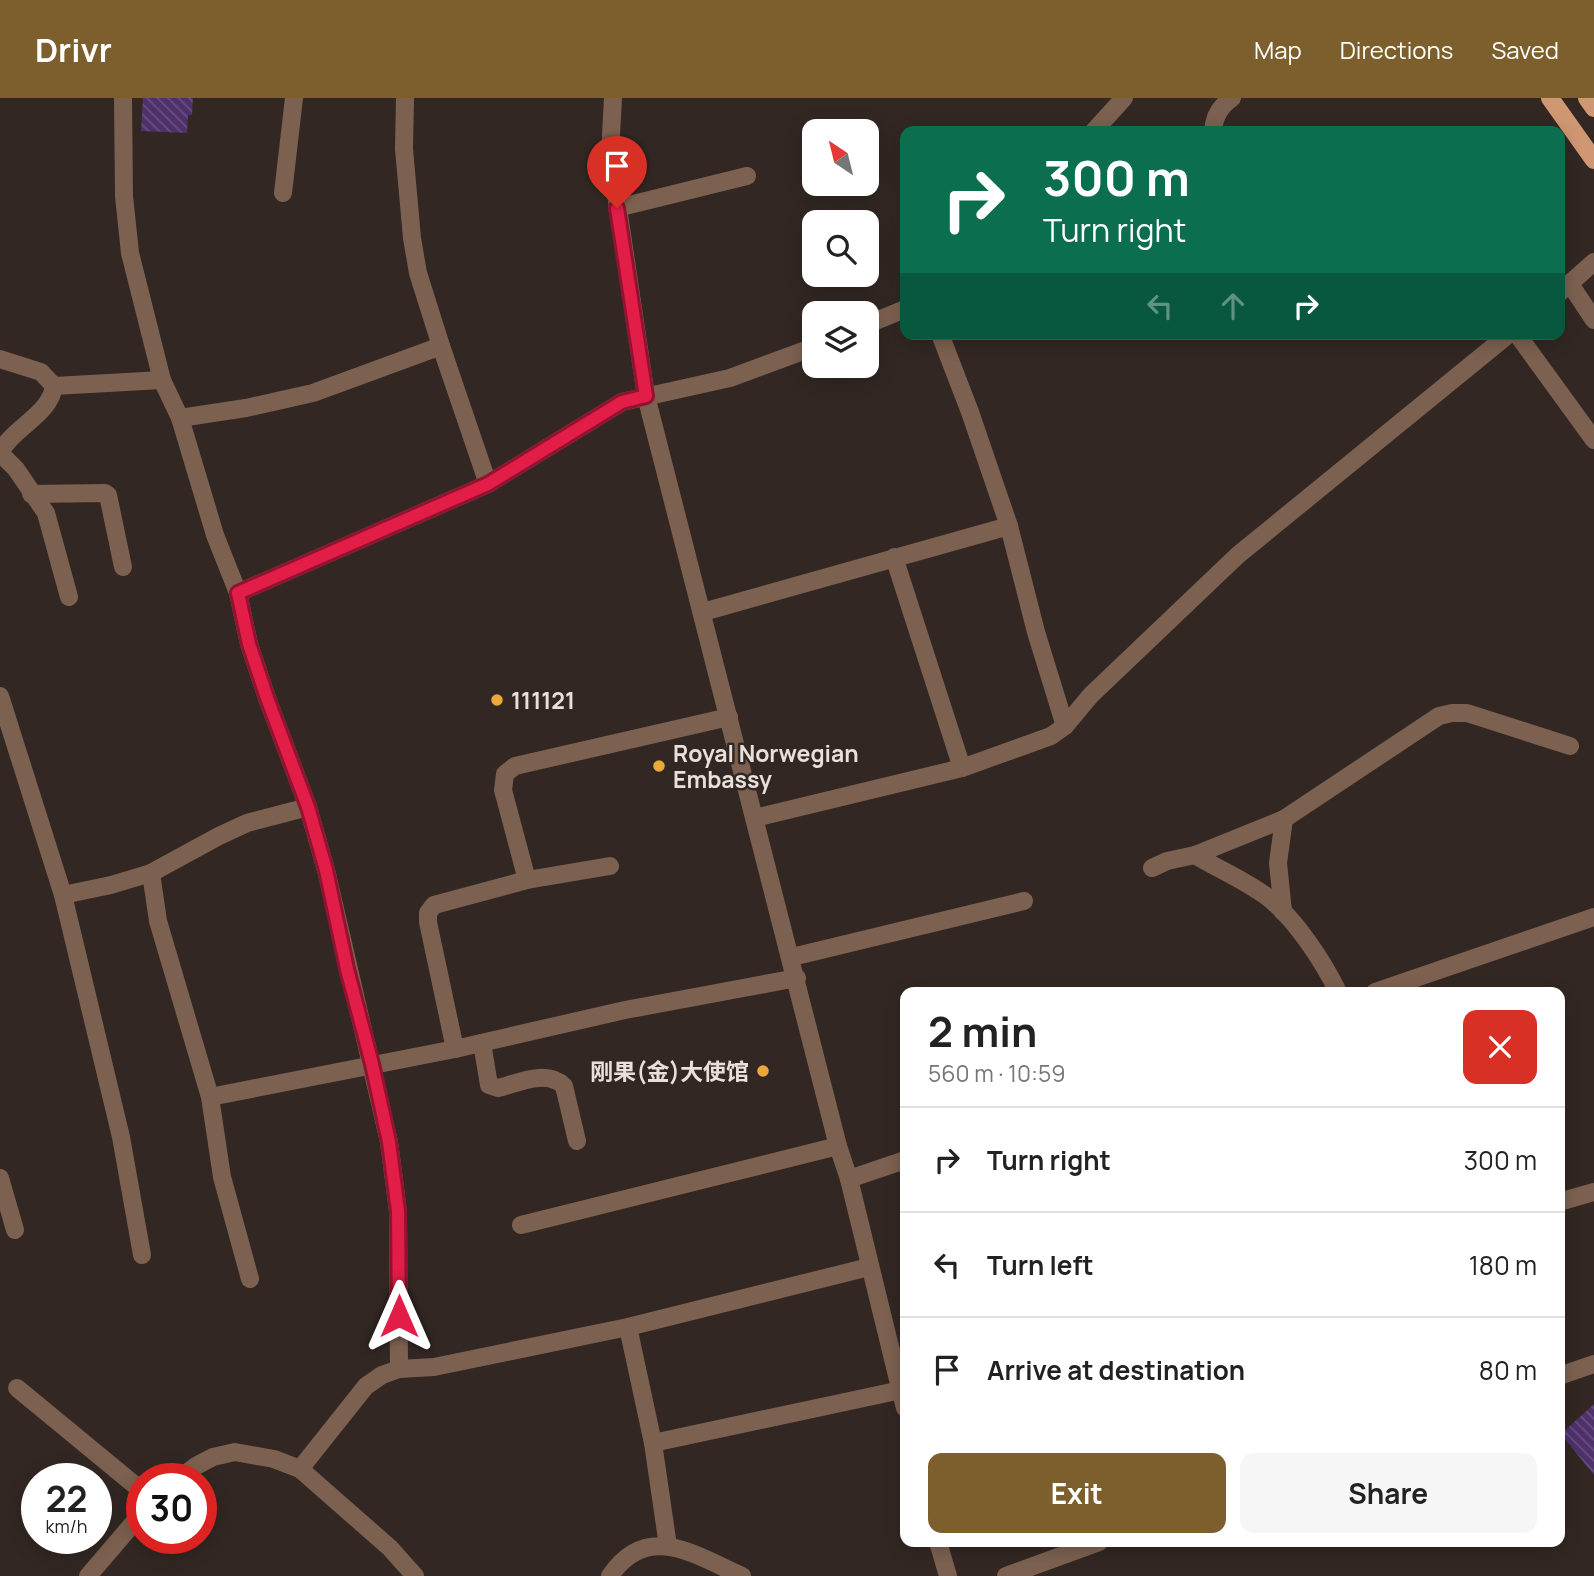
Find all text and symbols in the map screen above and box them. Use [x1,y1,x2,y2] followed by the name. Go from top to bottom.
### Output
[35,27,112,72] text: Drivr
[1254,33,1302,66] text: Map
[1340,33,1453,66] text: Directions
[1491,33,1559,66] text: Saved
[802,119,878,196] north arrow
[802,119,879,378] map controls
[587,136,647,208] pin
[1043,144,1190,211] text: 300 m
[598,147,636,185] icon: arrive
[928,154,1019,245] icon: right
[1043,208,1186,252] text: Turn right
[802,210,879,287] button: search
[1141,287,1179,325] icon: left
[1214,287,1252,325] icon: ahead
[1287,287,1325,325] icon: right
[802,301,879,378] button: layers
[511,684,575,716] place label: 111121
[489,692,505,708] marker: 111121
[673,737,859,795] place label: Royal Norwegian Embassy
[651,758,667,774] marker: Royal Norwegian Embassy
[928,1002,1037,1060] text: 2 min
[1463,1010,1537,1084] button: close
[590,1055,749,1087] place label: 刚果(金)大使馆
[928,1057,1066,1089] text: 560 m · 10:59
[755,1063,771,1079] marker: 刚果(金)大使馆
[928,1141,966,1179] icon: right
[987,1142,1111,1178] text: Turn right
[1464,1142,1537,1178] text: 300 m
[928,1246,966,1284] icon: left
[987,1247,1094,1283] text: Turn left
[1469,1247,1537,1283] text: 180 m
[362,1279,436,1353] position arrow
[928,1351,966,1389] icon: arrive
[987,1352,1245,1388] text: Arrive at destination
[1479,1352,1537,1388] text: 80 m
[928,1453,1226,1533] button: Exit
[1240,1453,1537,1533] button: Share
[126,1463,217,1554] speed limit sign: 30
[46,1475,87,1523] text: 22
[46,1514,87,1538] text: km/h

